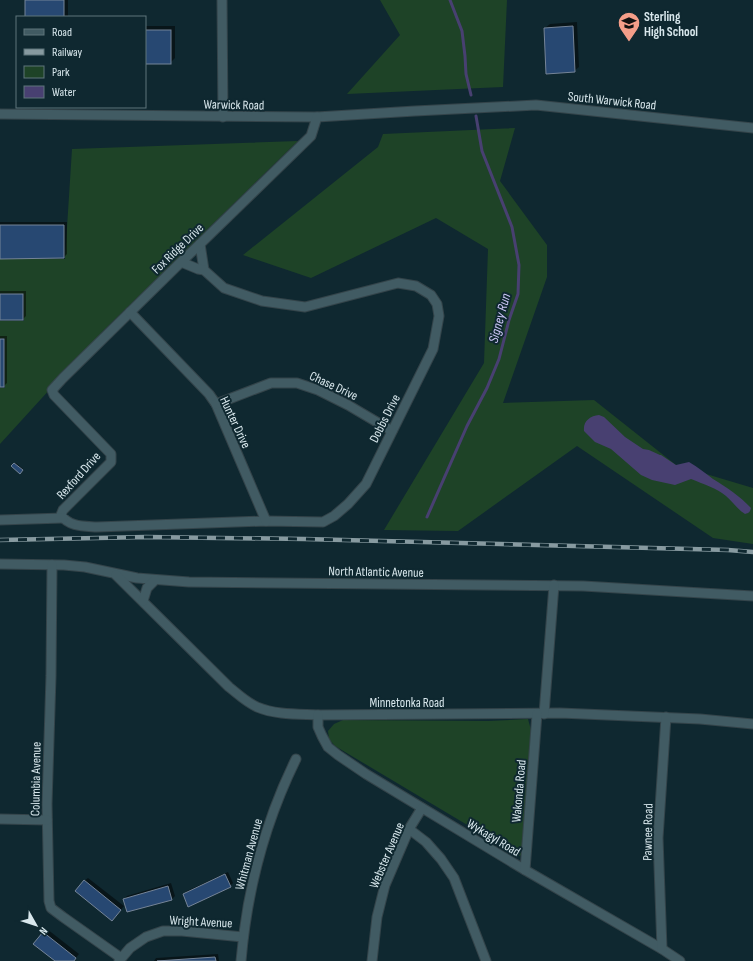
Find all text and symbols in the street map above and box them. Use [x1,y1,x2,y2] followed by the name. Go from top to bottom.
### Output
[644,9,698,40] place label: Sterling High School
[616,10,642,43] school or university icon: Sterling High School
[16,16,146,108] legend
[52,25,72,40] text: Road
[52,45,83,60] text: Railway
[52,65,70,80] text: Park
[52,85,76,100] text: Water
[567,88,657,114] street label: South Warwick Road
[204,96,264,114] street label: Warwick Road
[148,220,207,277] street label: Fox Ridge Drive
[485,291,514,345] water label: Signey Run
[307,368,360,404] street label: Chase Drive
[366,392,404,445] street label: Dobbs Drive
[216,394,254,451] street label: Hunter Drive
[53,449,104,503] street label: Rexford Drive
[328,563,424,581] street label: North Atlantic Avenue
[370,695,444,711] street label: Minnetonka Road
[27,742,45,816] street label: Columbia Avenue
[508,759,530,823] street label: Wakonda Road
[640,803,656,861] street label: Pawnee Road
[464,816,523,860] street label: Wykagyl Road
[232,817,266,892] street label: Whitman Avenue
[366,820,408,891] street label: Webster Avenue
[16,905,56,945] north arrow
[169,912,233,932] street label: Wright Avenue
[36,925,50,937] text: N

